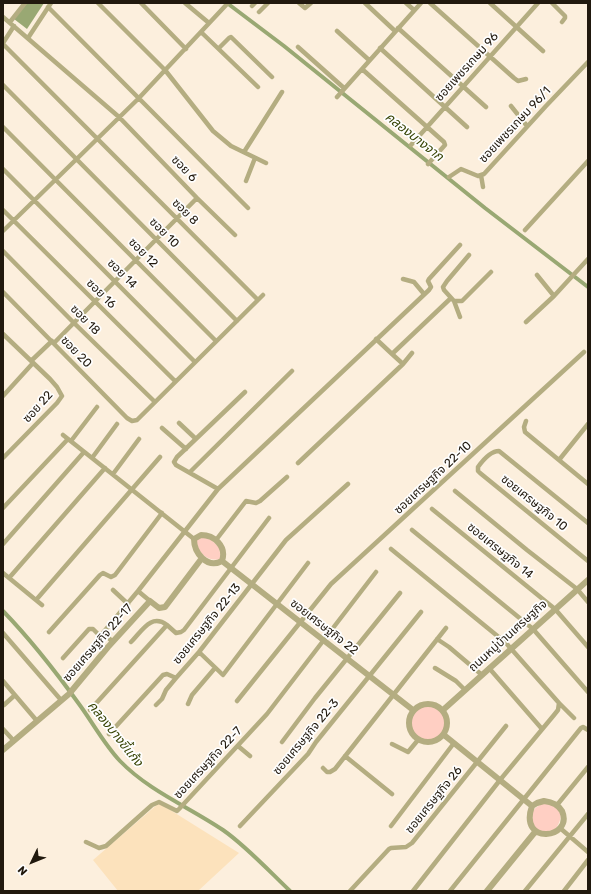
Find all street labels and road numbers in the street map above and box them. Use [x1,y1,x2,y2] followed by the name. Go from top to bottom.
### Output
[432,30,502,104] street label: ซอยเพชรเกษม 96
[476,84,554,166] street label: ซอยเพชรเกษม 96/1
[168,153,200,185] street label: ซอย 6
[169,196,201,228] street label: ซอย 8
[146,215,182,251] street label: ซอย 10
[125,235,161,271] street label: ซอย 12
[104,256,140,292] street label: ซอย 14
[83,276,119,312] street label: ซอย 16
[67,302,103,338] street label: ซอย 18
[58,333,94,371] street label: ซอย 20
[20,388,56,426] street label: ซอย 22
[391,439,475,517] street label: ซอยเศรษฐกิจ 22-10
[498,472,570,534] street label: ซอยเศรษฐกิจ 10
[464,520,536,582] street label: ซอยเศรษฐกิจ 14
[170,581,244,667] street label: ซอยเศรษฐกิจ 22-13
[287,596,361,658] street label: ซอยเศรษฐกิจ 22
[466,597,550,675] street label: ถนนหมู่บ้านเศรษฐกิจ
[60,601,136,685] street label: ซอยเศรษฐกิจ 22-17
[270,696,342,778] street label: ซอยเศรษฐกิจ 22-3
[171,724,245,802] street label: ซอยเศรษฐกิจ 22-7
[402,763,466,837] street label: ซอยเศรษฐกิจ 26

